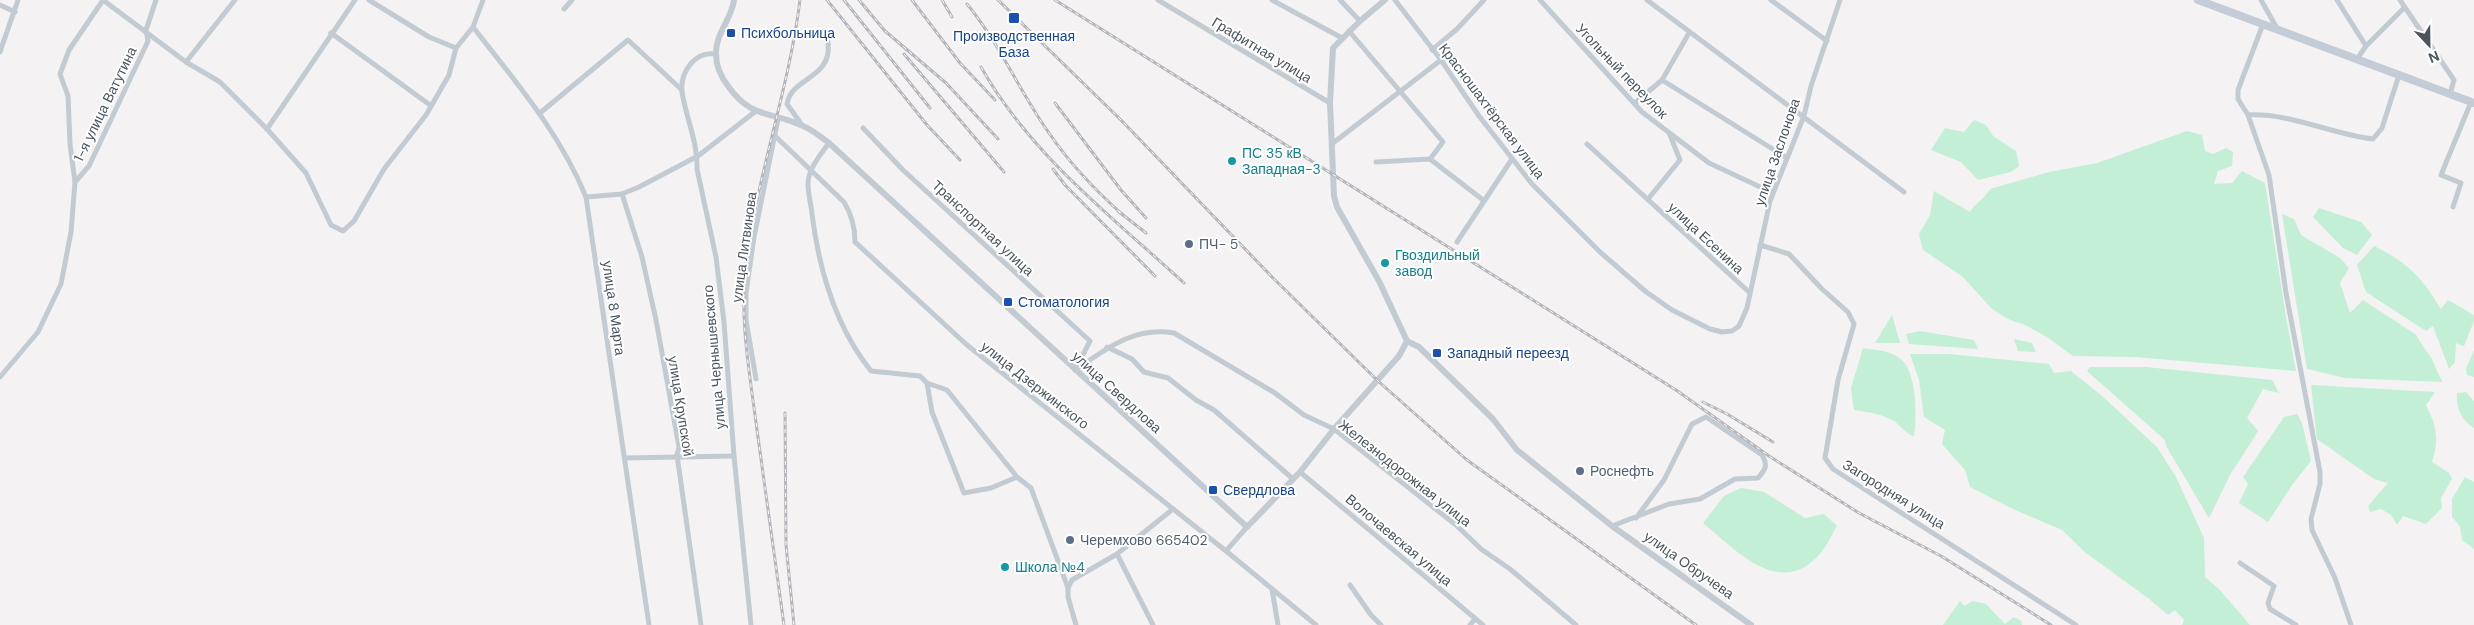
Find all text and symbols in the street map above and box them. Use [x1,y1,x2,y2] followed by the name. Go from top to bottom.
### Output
[1007,11,1021,25] marker: Производственная База
[1209,13,1315,87] street label: Графитная улица
[1572,20,1673,123] street label: Угольный переулок
[2404,20,2454,70] north arrow
[741,24,835,42] place label: Психбольница
[725,27,737,39] marker: Психбольница
[953,27,1075,61] place label: Производственная База
[1435,40,1549,183] street label: Красношахтёрская улица
[69,43,141,164] street label: 1-я улица Ватутина
[2426,47,2442,67] text: N
[1750,96,1804,208] street label: улица Заслонова
[1242,144,1321,178] place label: ПС 35 кВ Западная-3
[1226,155,1238,167] marker: ПС 35 кВ Западная-3
[928,176,1038,280] street label: Транспортная улица
[727,190,761,303] street label: улица Литвинова
[1664,198,1748,278] street label: улица Есенина
[1199,235,1238,253] place label: ПЧ- 5
[1183,238,1195,250] marker: ПЧ- 5
[1395,246,1480,280] place label: Гвоздильный завод
[1379,257,1391,269] marker: Гвоздильный завод
[598,259,630,357] street label: улица 8 Марта
[699,284,729,430] street label: улица Чернышевского
[1018,293,1110,311] place label: Стоматология
[1002,296,1014,308] marker: Стоматология
[977,337,1093,433] street label: улица Дзержинского
[1447,344,1569,362] place label: Западный переезд
[1069,347,1166,437] street label: улица Свердлова
[1431,347,1443,359] marker: Западный переезд
[664,354,698,458] street label: улица Крупской
[1335,416,1475,531] street label: Железнодорожная улица
[1839,455,1949,533] street label: Загородняя улица
[1590,462,1654,480] place label: Роснефть
[1574,465,1586,477] marker: Роснефть
[1223,481,1295,499] place label: Свердлова
[1207,484,1219,496] marker: Свердлова
[1342,490,1456,590] street label: Волочаевская улица
[1640,527,1738,603] street label: улица Обручева
[1080,531,1208,549] place label: Черемхово 665402
[1064,534,1076,546] marker: Черемхово 665402
[1015,558,1085,576] place label: Школа №4
[999,561,1011,573] marker: Школа №4

